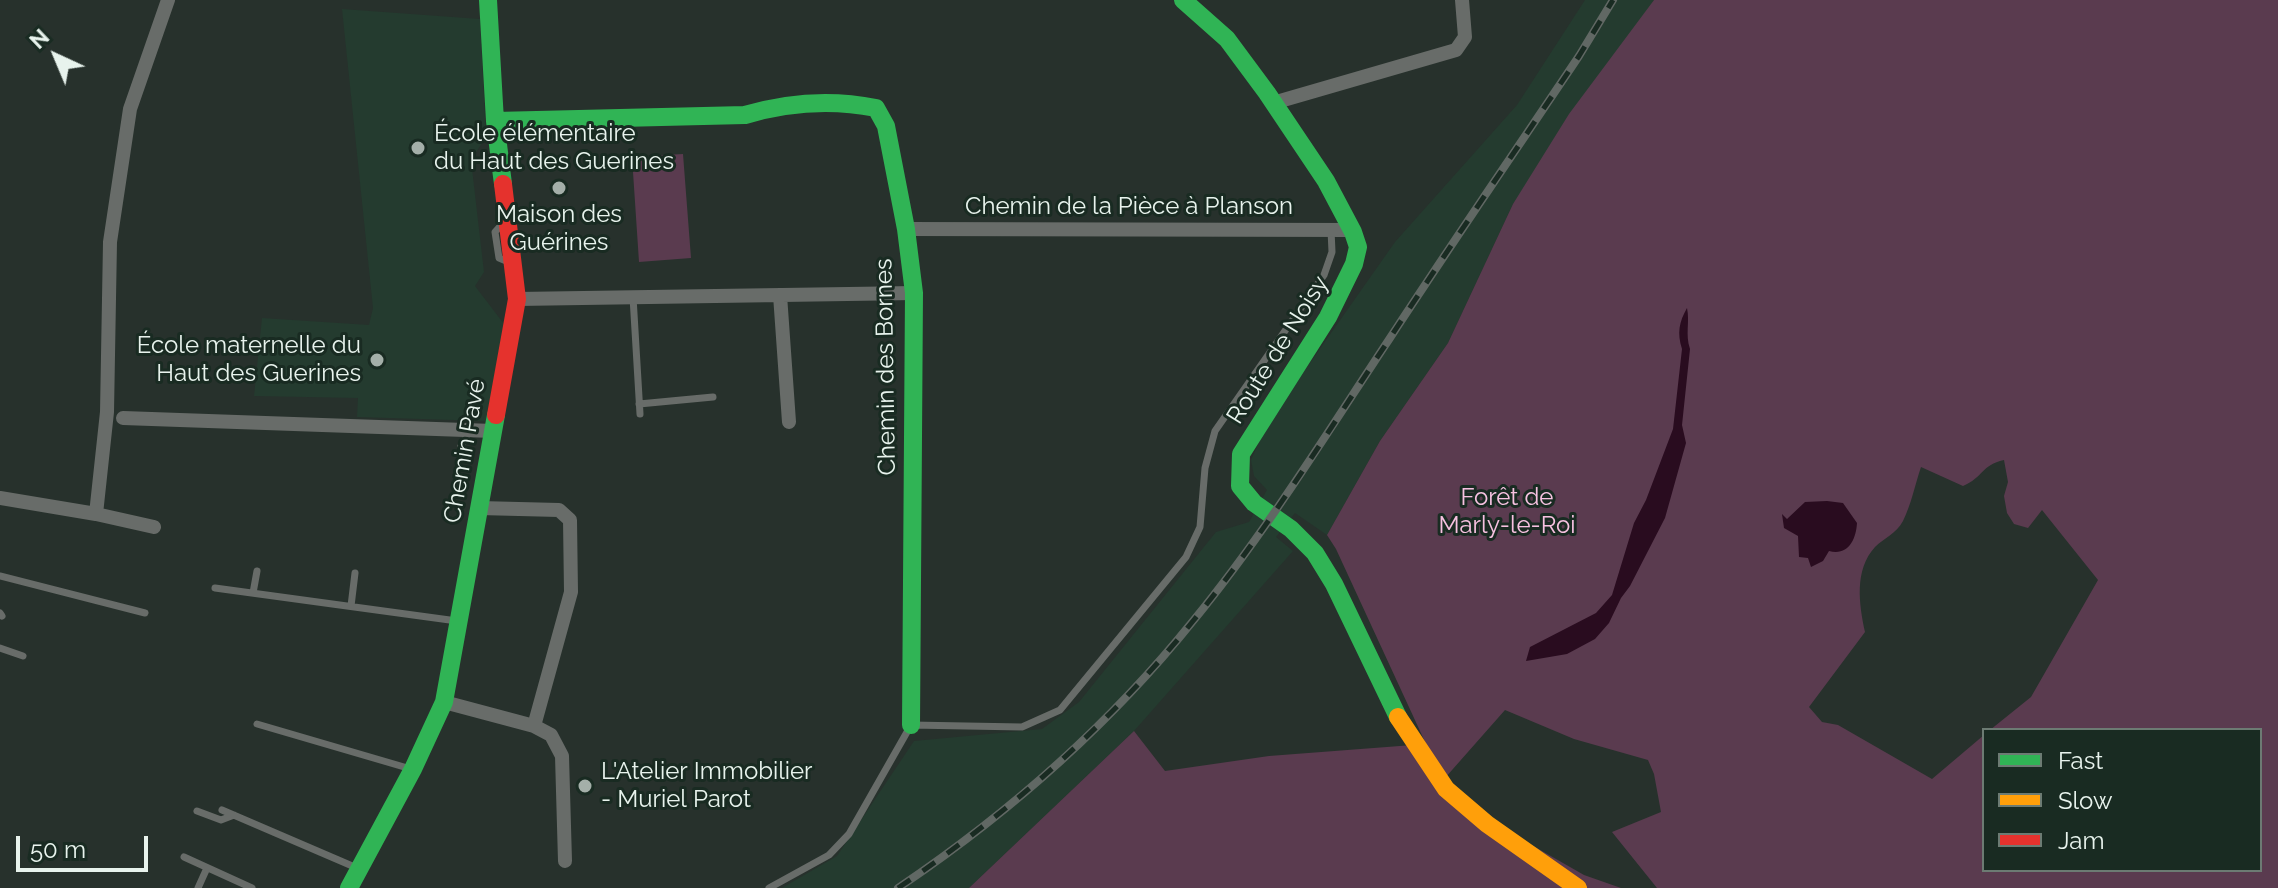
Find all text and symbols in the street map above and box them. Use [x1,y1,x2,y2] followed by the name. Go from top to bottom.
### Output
[16,16,96,96] north arrow
[24,24,54,54] text: N
[434,120,674,176] place label: École élémentaire du Haut des Guerines
[409,139,427,157] marker: École élémentaire du Haut des Guerines
[550,179,568,197] marker: Maison des Guérines
[965,193,1293,221] street label: Chemin de la Pièce à Planson
[496,201,622,257] place label: Maison des Guérines
[870,258,902,476] street label: Chemin des Bornes
[1221,271,1335,429] street label: Route de Noisy
[137,332,361,388] place label: École maternelle du Haut des Guerines
[368,351,386,369] marker: École maternelle du Haut des Guerines
[438,377,492,525] street label: Chemin Pavé
[1439,484,1575,540] park label: Forêt de Marly-le-Roi
[1982,728,2262,872] legend
[2058,746,2103,775] text: Fast
[601,758,812,814] place label: L'Atelier Immobilier - Muriel Parot
[576,777,594,795] marker: L'Atelier Immobilier - Muriel Parot
[2058,786,2112,815] text: Slow
[20,820,152,870] scale bar
[2058,826,2104,855] text: Jam
[30,835,86,864] text: 50 m

